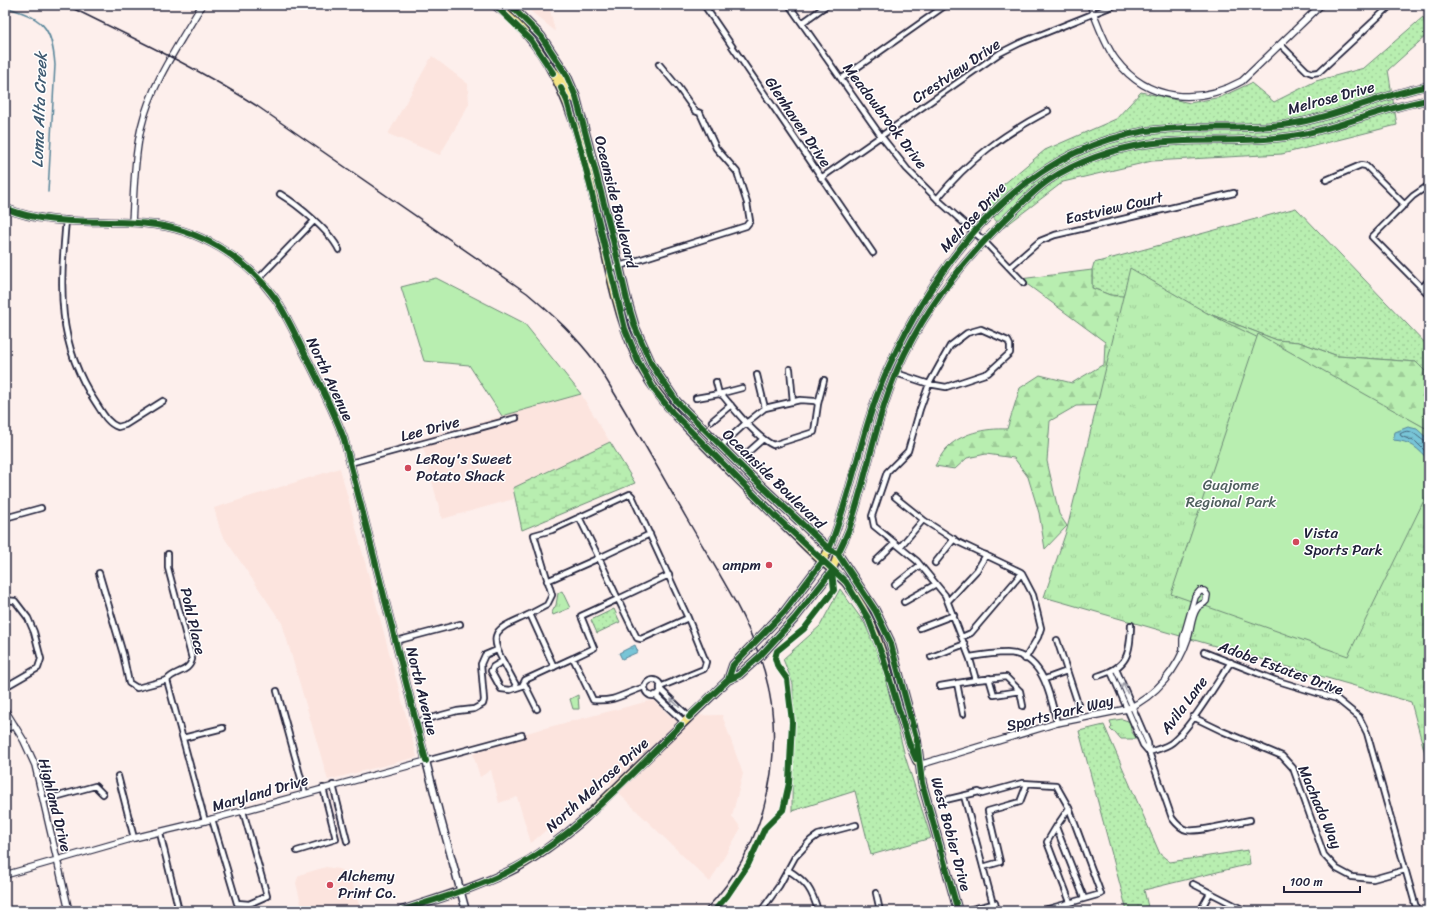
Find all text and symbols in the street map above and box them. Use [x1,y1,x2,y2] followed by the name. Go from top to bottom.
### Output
[906,31,1006,111] street label: Crestview Drive
[22,49,56,168] water label: Loma Alta Creek
[836,57,934,175] street label: Meadowbrook Drive
[758,71,838,173] street label: Glenhaven Drive
[1285,74,1378,122] street label: Melrose Drive
[587,133,645,272] street label: Oceanside Boulevard
[933,175,1013,258] street label: Melrose Drive
[1063,184,1166,232] street label: Eastview Court
[299,333,361,425] street label: North Avenue
[398,409,463,449] street label: Lee Drive
[716,422,833,536] street label: Oceanside Boulevard
[416,446,512,489] place label: LeRoy's Sweet Potato Shack
[403,463,413,473] marker: LeRoy's Sweet Potato Shack
[1186,472,1276,515] park label: Guajome Regional Park
[1304,520,1383,563] place label: Vista Sports Park
[1291,537,1301,547] marker: Vista Sports Park
[723,552,761,578] place label: ampm
[764,560,774,570] marker: ampm
[173,585,213,657] street label: Pohl Place
[1214,633,1347,703] street label: Adobe Estates Drive
[398,644,446,738] street label: North Avenue
[1153,670,1215,740] street label: Avila Lane
[1121,682,1128,694] one-way arrow
[1004,687,1117,739] street label: Sports Park Way
[670,698,680,708] one-way arrow
[539,731,655,839] street label: North Melrose Drive
[31,755,79,855] street label: Highland Drive
[1291,761,1349,853] street label: Machado Way
[209,767,312,819] street label: Maryland Drive
[923,774,979,894] street label: West Bobier Drive
[337,863,397,906] place label: Alchemy Print Co.
[1284,868,1360,894] scale bar
[1290,871,1323,893] text: 100 m
[325,880,335,890] marker: Alchemy Print Co.

